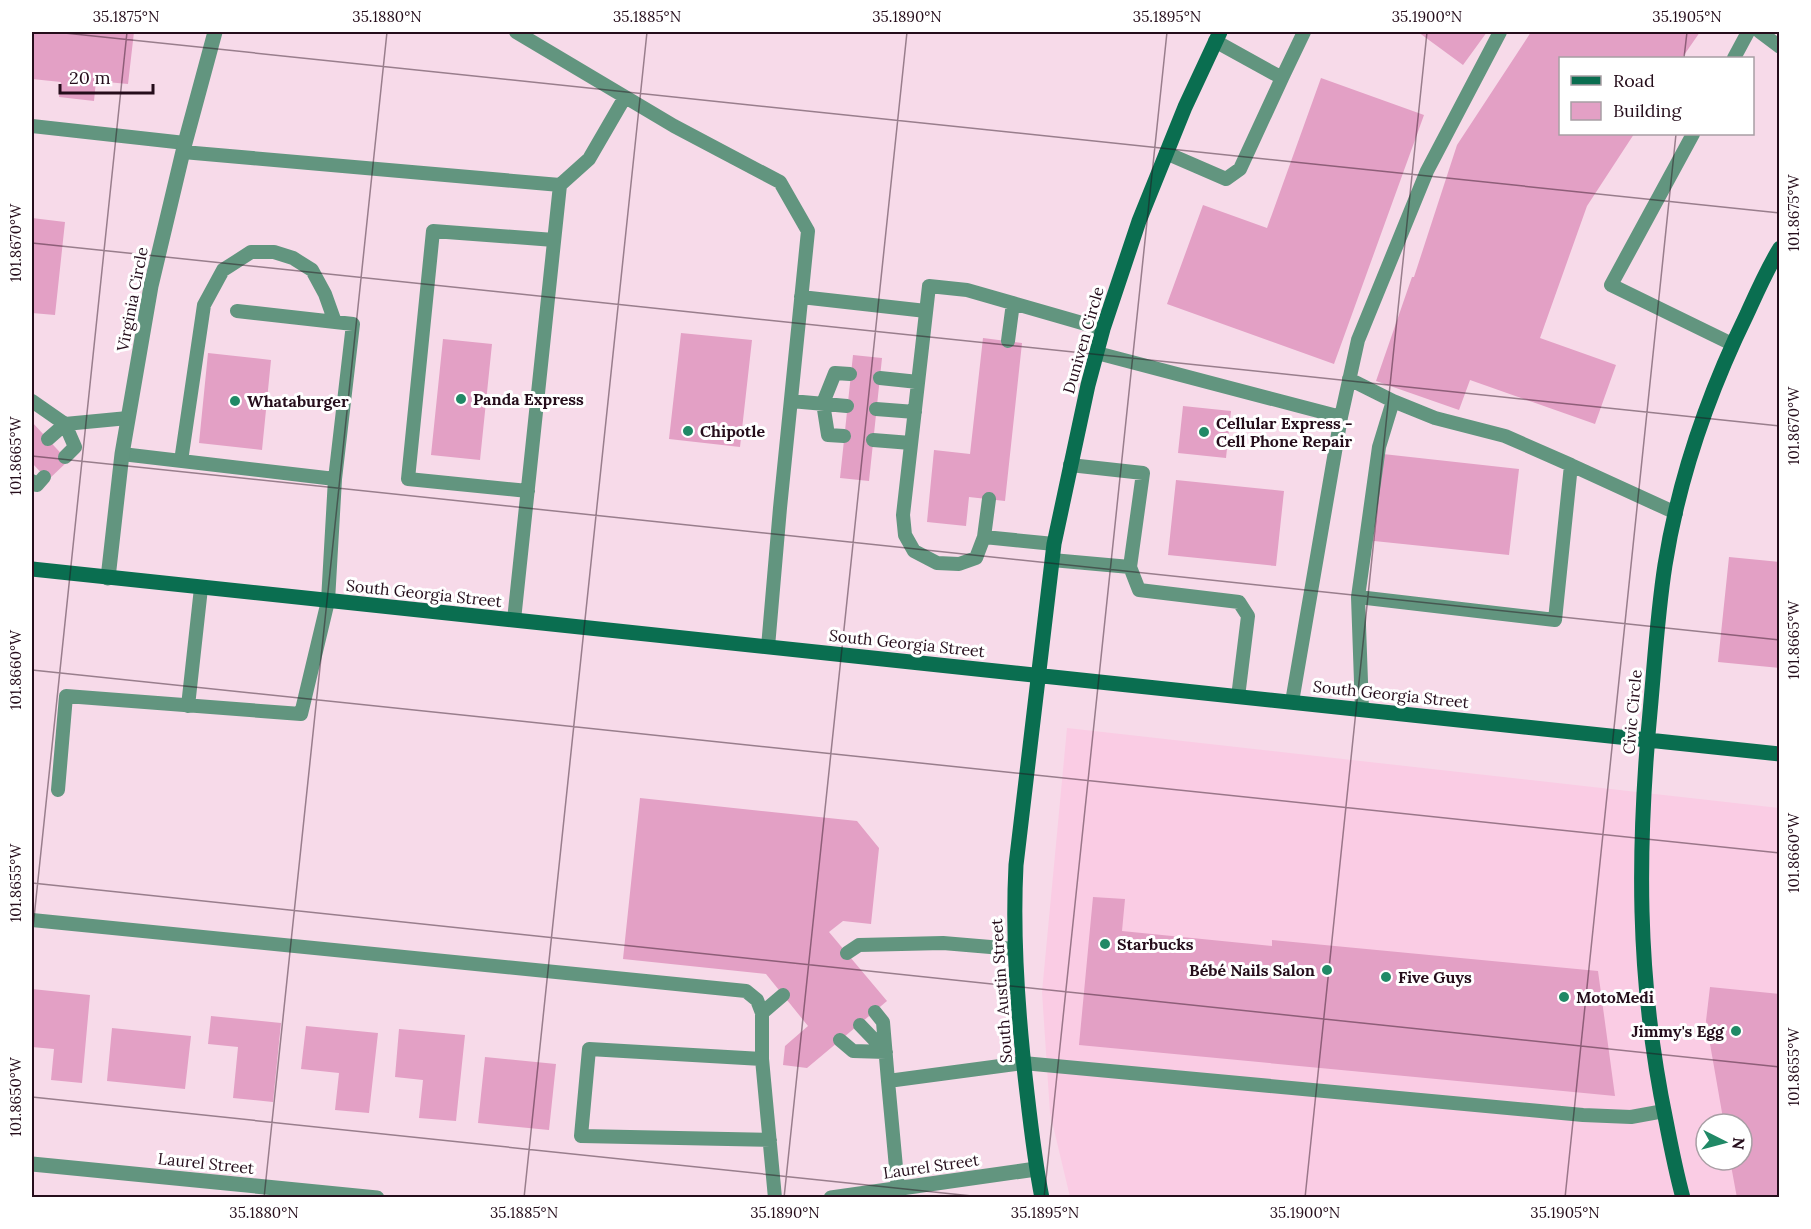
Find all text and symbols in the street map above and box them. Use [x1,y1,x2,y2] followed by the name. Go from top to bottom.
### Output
[93,7,159,26] text: 35.1875°N
[352,7,422,26] text: 35.1880°N
[613,7,681,26] text: 35.1885°N
[872,7,942,26] text: 35.1890°N
[1133,7,1201,26] text: 35.1895°N
[1392,7,1462,26] text: 35.1900°N
[1652,7,1722,26] text: 35.1905°N
[60,57,153,95] scale bar
[1559,57,1754,135] legend
[69,66,111,89] text: 20 m
[1613,69,1655,92] text: Road
[1613,99,1683,122] text: Building
[1784,173,1803,252] text: 101.8675°W
[6,203,25,282] text: 101.8670°W
[112,245,152,354] street label: Virginia Circle
[1058,284,1108,396] street label: Duniven Circle
[1784,386,1803,465] text: 101.8670°W
[473,389,584,409] place label: Panda Express
[247,391,349,411] place label: Whataburger
[454,392,468,406] marker: Panda Express
[228,394,242,408] marker: Whataburger
[1216,413,1353,451] place label: Cellular Express - Cell Phone Repair
[6,415,25,495] text: 101.8665°W
[700,421,765,441] place label: Chipotle
[681,424,695,438] marker: Chipotle
[1197,425,1211,439] marker: Cellular Express - Cell Phone Repair
[345,575,504,611] street label: South Georgia Street
[1784,599,1803,679] text: 101.8665°W
[828,625,987,661] street label: South Georgia Street
[6,629,25,710] text: 101.8660°W
[1618,668,1646,755] street label: Civic Circle
[1312,676,1471,712] street label: South Georgia Street
[1784,812,1803,893] text: 101.8660°W
[6,843,25,922] text: 101.8655°W
[986,917,1016,1064] street label: South Austin Street
[1117,934,1194,954] place label: Starbucks
[1098,937,1112,951] marker: Starbucks
[1189,960,1315,980] place label: Bébé Nails Salon
[1320,963,1334,977] marker: Bébé Nails Salon
[1398,967,1472,987] place label: Five Guys
[1379,970,1393,984] marker: Five Guys
[1576,987,1654,1007] place label: MotoMedi
[1557,990,1571,1004] marker: MotoMedi
[1632,1021,1725,1041] place label: Jimmy's Egg
[1729,1024,1743,1038] marker: Jimmy's Egg
[1784,1027,1803,1106] text: 101.8655°W
[6,1056,25,1137] text: 101.8650°W
[1694,1112,1754,1172] north arrow
[1728,1136,1750,1151] text: N
[157,1148,256,1178] street label: Laurel Street
[882,1149,981,1183] street label: Laurel Street
[229,1203,299,1222] text: 35.1880°N
[490,1203,558,1222] text: 35.1885°N
[750,1203,820,1222] text: 35.1890°N
[1011,1203,1079,1222] text: 35.1895°N
[1270,1203,1340,1222] text: 35.1900°N
[1530,1203,1600,1222] text: 35.1905°N

